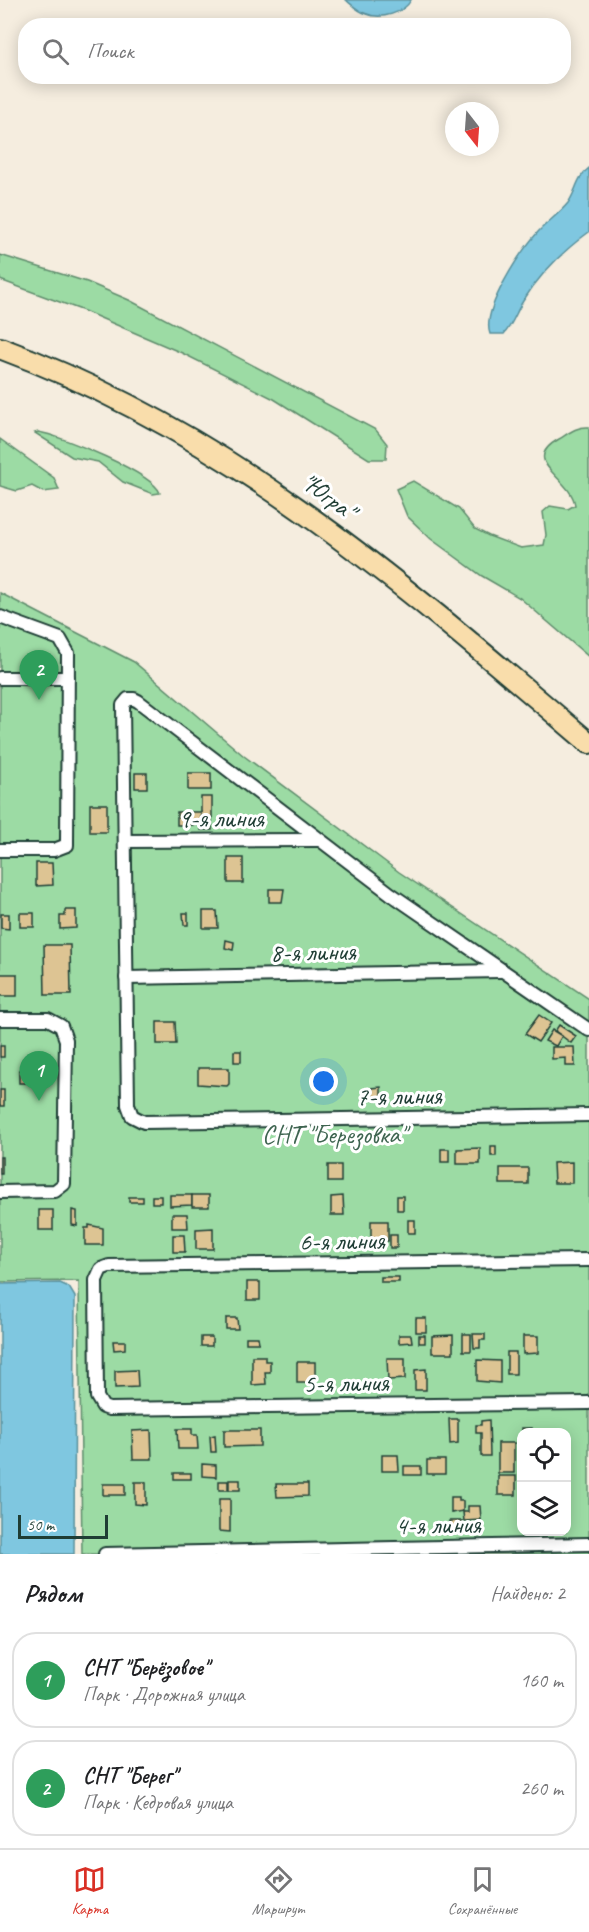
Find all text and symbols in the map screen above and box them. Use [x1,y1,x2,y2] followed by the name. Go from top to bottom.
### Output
[18,18,571,84] search box
[39,35,72,68] icon: search
[87,37,133,65] text: Поиск
[445,102,499,156] north arrow
[294,465,366,530] street label: "Югра"
[20,650,58,700] pin: 2
[178,802,265,835] street label: 9-я линия
[270,935,358,969] street label: 8-я линия
[20,1052,58,1101] pin: 1
[309,1067,338,1096] your location
[356,1079,444,1113] street label: 7-я линия
[262,1118,411,1151] park label: СНТ "Березовка"
[299,1224,387,1258] street label: 6-я линия
[303,1366,391,1400] street label: 5-я линия
[517,1428,571,1536] map controls
[517,1428,571,1482] button: locate
[517,1482,571,1536] button: layers
[395,1508,483,1542] street label: 4-я линия
[18,1512,108,1540] scale bar
[27,1515,54,1535] text: 50 m
[24,1577,82,1610] text: Рядом
[490,1581,565,1606] text: Найдено: 2
[83,1654,208,1682] text: СНТ "Берёзовое"
[41,1668,50,1693] text: 1
[520,1668,563,1693] text: 160 m
[83,1682,244,1707] text: Парк · Дорожная улица
[83,1762,177,1790] text: СНТ "Берег"
[41,1776,50,1801] text: 2
[520,1776,563,1801] text: 260 m
[83,1790,233,1815] text: Парк · Кедровая улица
[72,1863,108,1919] tab: Карта
[252,1863,304,1919] tab: Маршрут
[448,1863,517,1919] tab: Сохранённые

